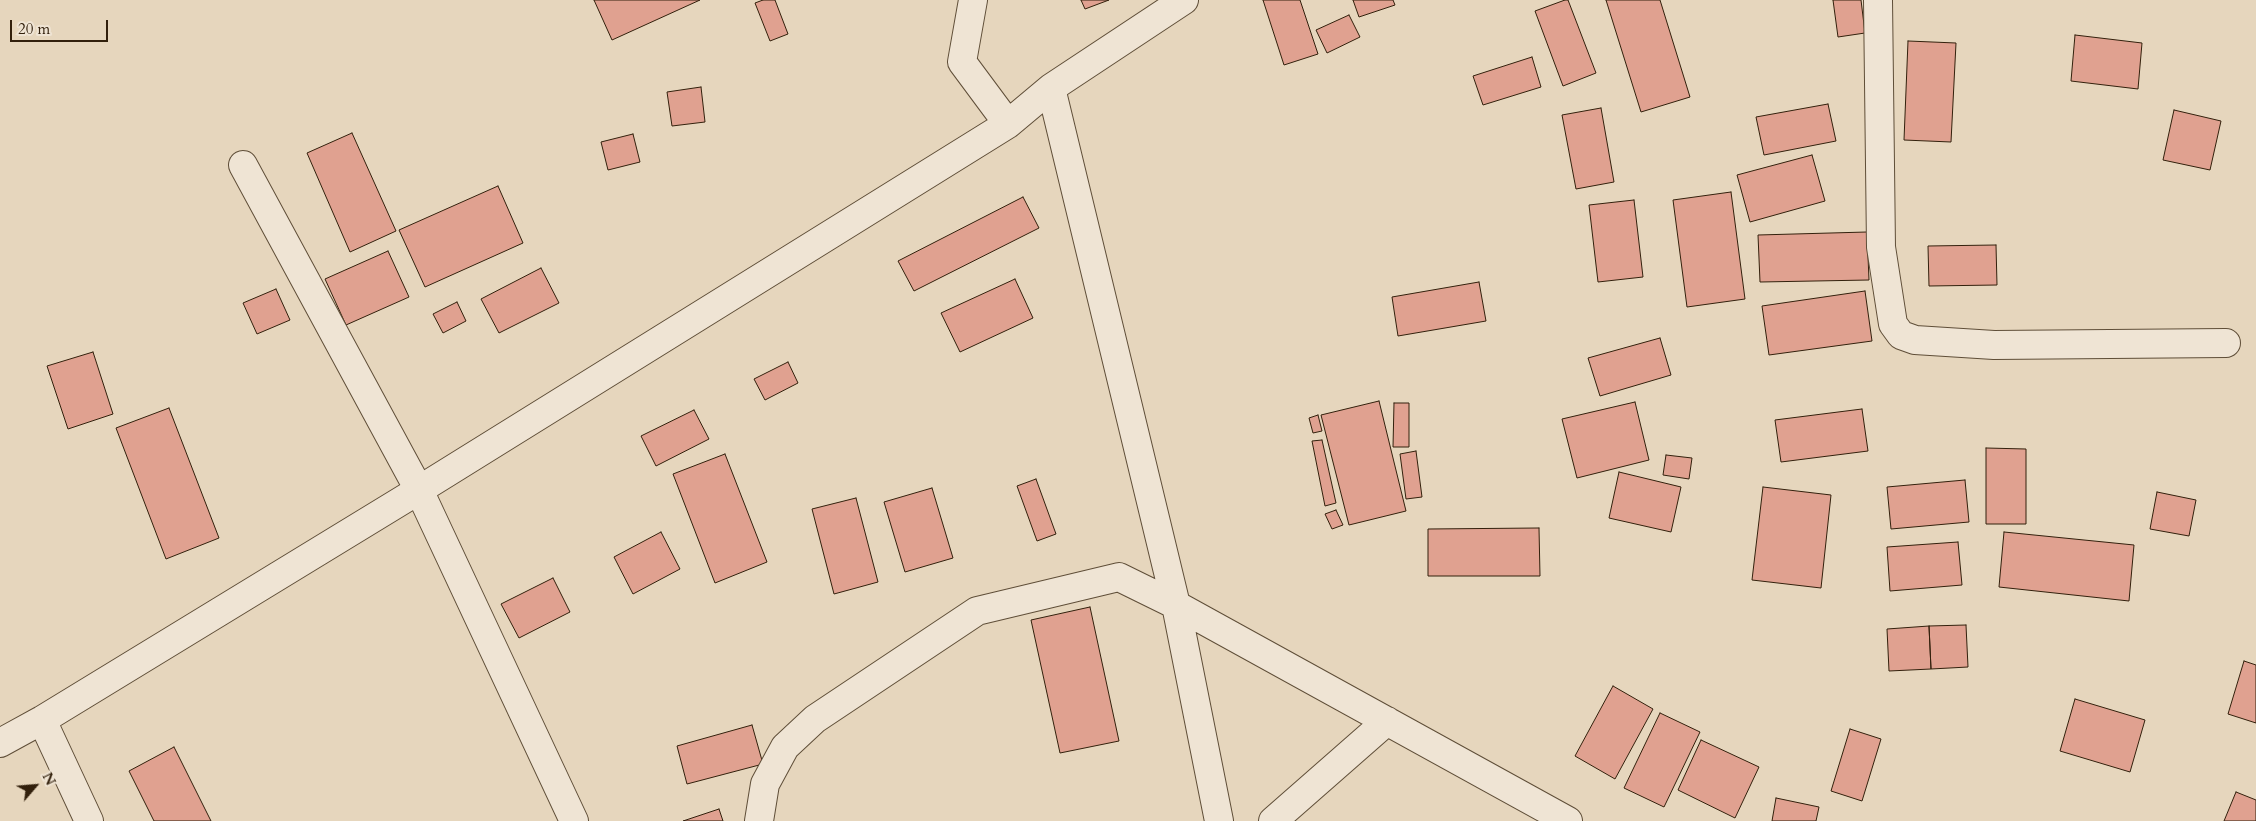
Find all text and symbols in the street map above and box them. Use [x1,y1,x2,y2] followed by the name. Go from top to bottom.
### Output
[12,10,110,42] scale bar
[18,19,50,39] text: 20 m
[10,761,60,811] north arrow
[38,769,60,789] text: N

